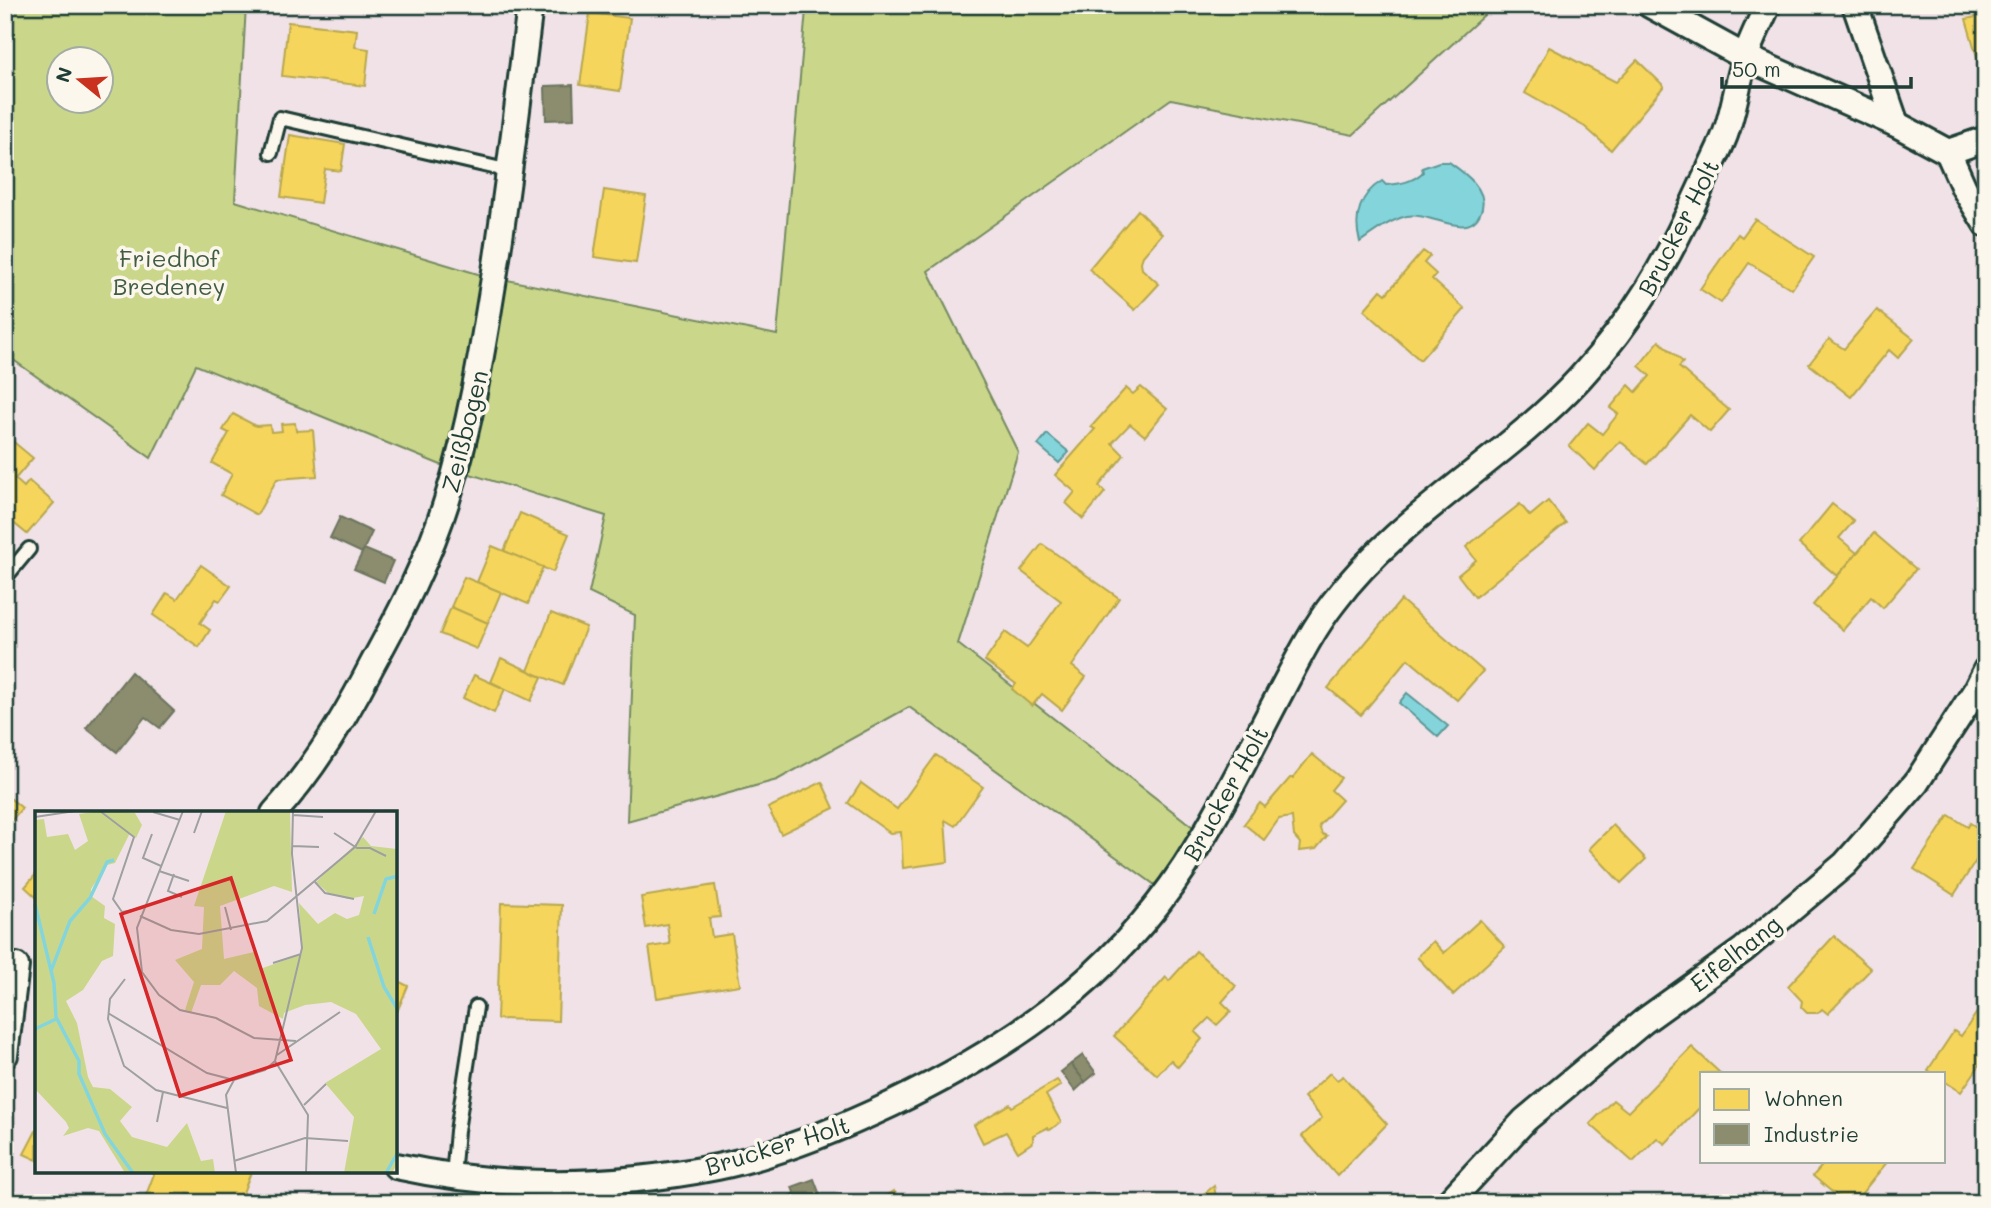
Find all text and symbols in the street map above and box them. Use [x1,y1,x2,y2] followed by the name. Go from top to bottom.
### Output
[46,46,116,116] north arrow
[1722,46,1910,90] scale bar
[1732,55,1781,82] text: 50 m
[49,64,77,85] text: N
[1630,153,1726,301] street label: Brucker Holt
[113,242,225,301] park label: Friedhof Bredeney
[434,367,494,495] street label: Zeißbogen
[1175,720,1275,866] street label: Brucker Holt
[35,811,397,1173] inset map
[1683,908,1787,998] street label: Eifelhang
[1700,1072,1946,1162] legend
[1764,1084,1843,1111] text: Wohnen
[701,1108,853,1182] street label: Brucker Holt
[1764,1120,1859,1147] text: Industrie

